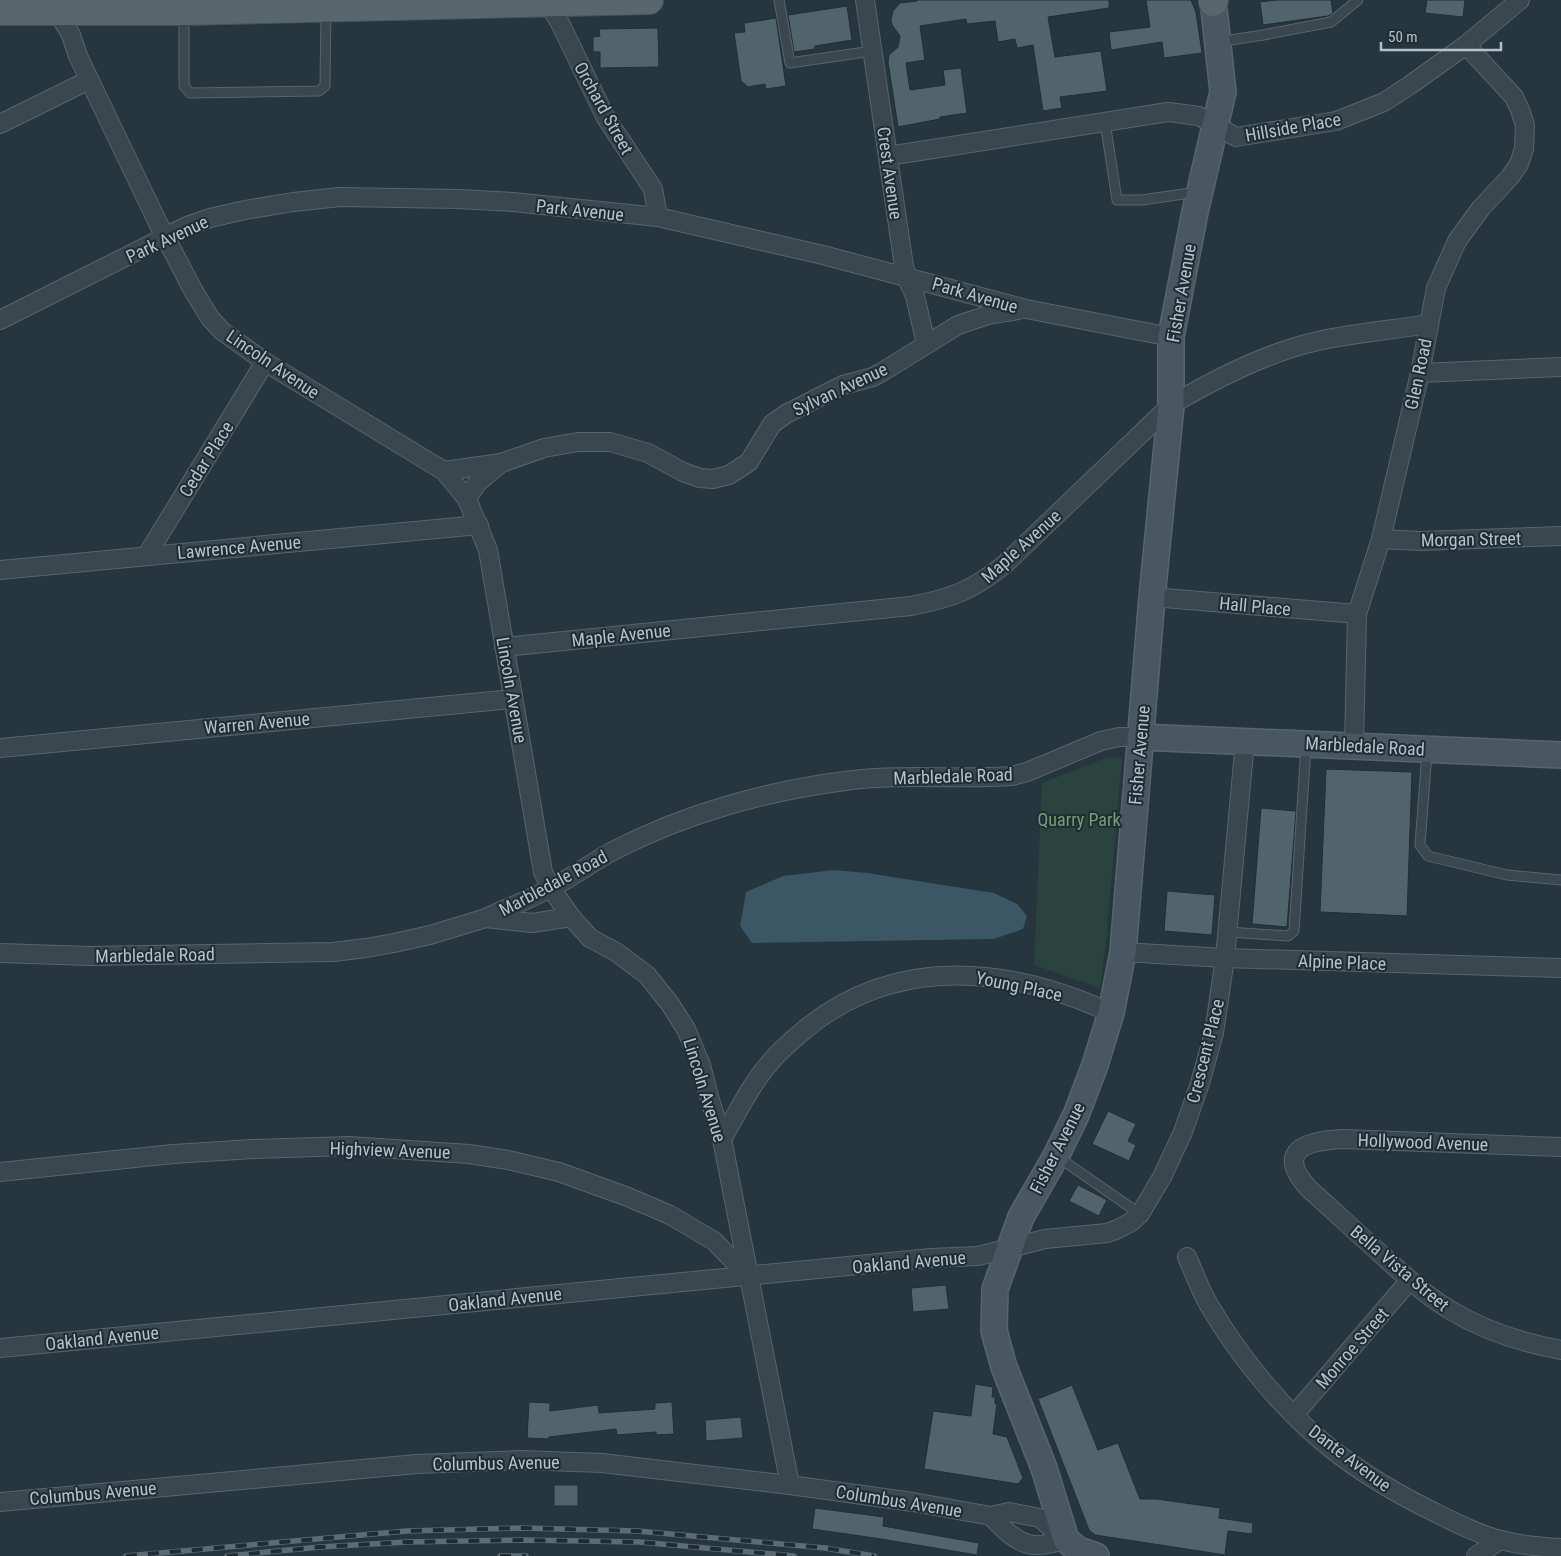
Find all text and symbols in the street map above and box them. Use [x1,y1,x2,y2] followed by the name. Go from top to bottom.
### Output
[1381,20,1501,52] scale bar
[1388,28,1418,46] text: 50 m
[570,58,638,158] street label: Orchard Street
[1243,108,1343,146] street label: Hillside Place
[873,125,907,221] street label: Crest Avenue
[535,195,625,225] street label: Park Avenue
[123,211,211,267] street label: Park Avenue
[1162,242,1200,344] street label: Fisher Avenue
[930,273,1020,317] street label: Park Avenue
[223,325,323,403] street label: Lincoln Avenue
[1400,337,1436,411] street label: Glen Road
[789,358,891,420] street label: Sylvan Avenue
[174,417,238,501] street label: Cedar Place
[977,505,1065,587] street label: Maple Avenue
[1421,528,1521,550] street label: Morgan Street
[176,531,302,563] street label: Lawrence Avenue
[1218,592,1292,620] street label: Hall Place
[570,619,672,651] street label: Maple Avenue
[492,635,532,745] street label: Lincoln Avenue
[1124,704,1154,806] street label: Fisher Avenue
[203,708,311,738] street label: Warren Avenue
[1305,732,1425,760] street label: Marbledale Road
[893,763,1013,789] street label: Marbledale Road
[1038,809,1121,830] park label: Quarry Park
[495,846,611,920] street label: Marbledale Road
[95,943,215,967] street label: Marbledale Road
[1298,950,1386,974] street label: Alpine Place
[974,967,1064,1005] street label: Young Place
[1182,997,1228,1105] street label: Crescent Place
[679,1035,731,1145] street label: Lincoln Avenue
[1025,1099,1089,1197] street label: Fisher Avenue
[1357,1129,1489,1155] street label: Hollywood Avenue
[329,1137,451,1163] street label: Highview Avenue
[1347,1221,1453,1315] street label: Bella Vista Street
[851,1247,967,1277] street label: Oakland Avenue
[447,1283,563,1315] street label: Oakland Avenue
[1311,1303,1393,1393] street label: Monroe Street
[44,1322,160,1354] street label: Oakland Avenue
[1305,1420,1395,1496] street label: Dante Avenue
[432,1451,560,1475] street label: Columbus Avenue
[29,1477,157,1509] street label: Columbus Avenue
[834,1481,964,1521] street label: Columbus Avenue

